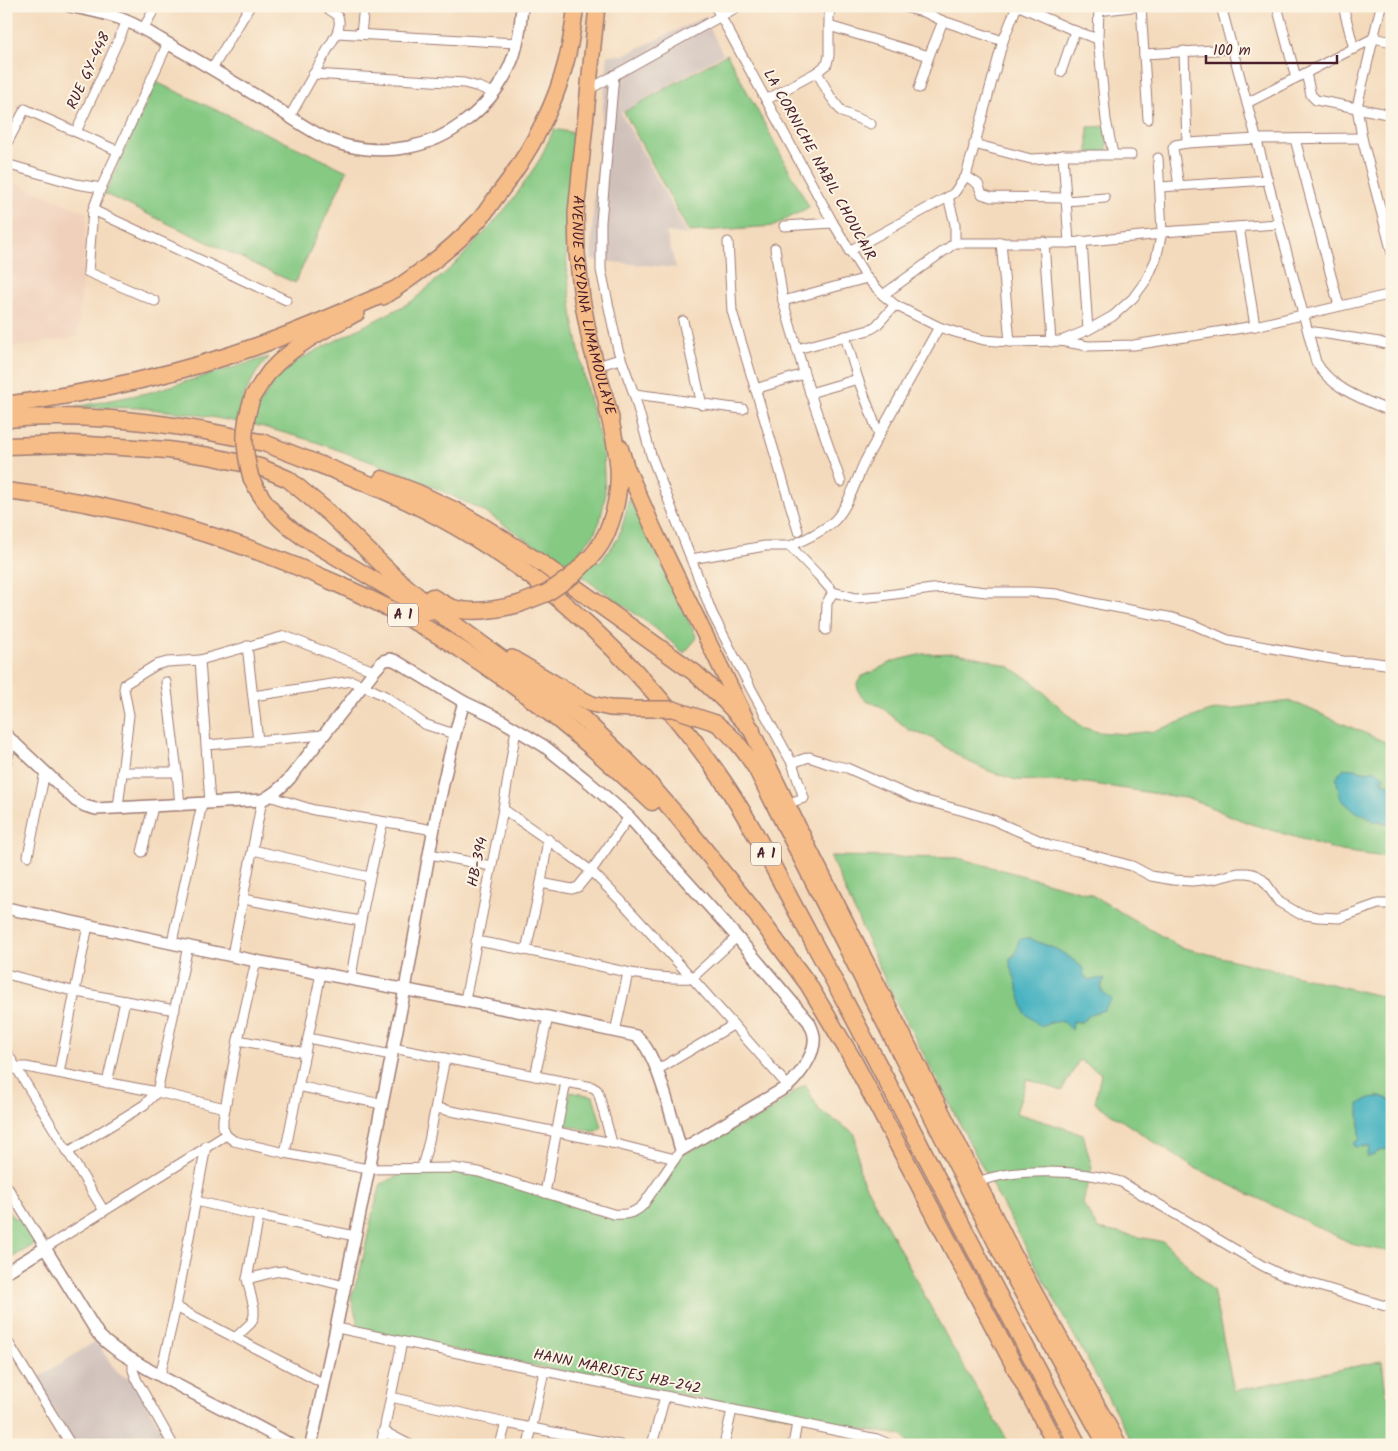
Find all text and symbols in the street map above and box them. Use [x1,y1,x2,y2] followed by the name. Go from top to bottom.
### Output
[61,28,118,114] street label: RUE GY-448
[1206,32,1337,64] scale bar
[1213,39,1251,63] text: 100 m
[756,65,882,265] street label: LA CORNICHE NABIL CHOUCAIR
[564,194,622,419] street label: AVENUE SEYDINA LIMAMOULAYE
[388,604,418,626] road number: A 1
[461,835,495,889] street label: HB-394
[751,842,781,866] road number: A 1
[531,1343,703,1401] street label: HANN MARISTES HB-242

